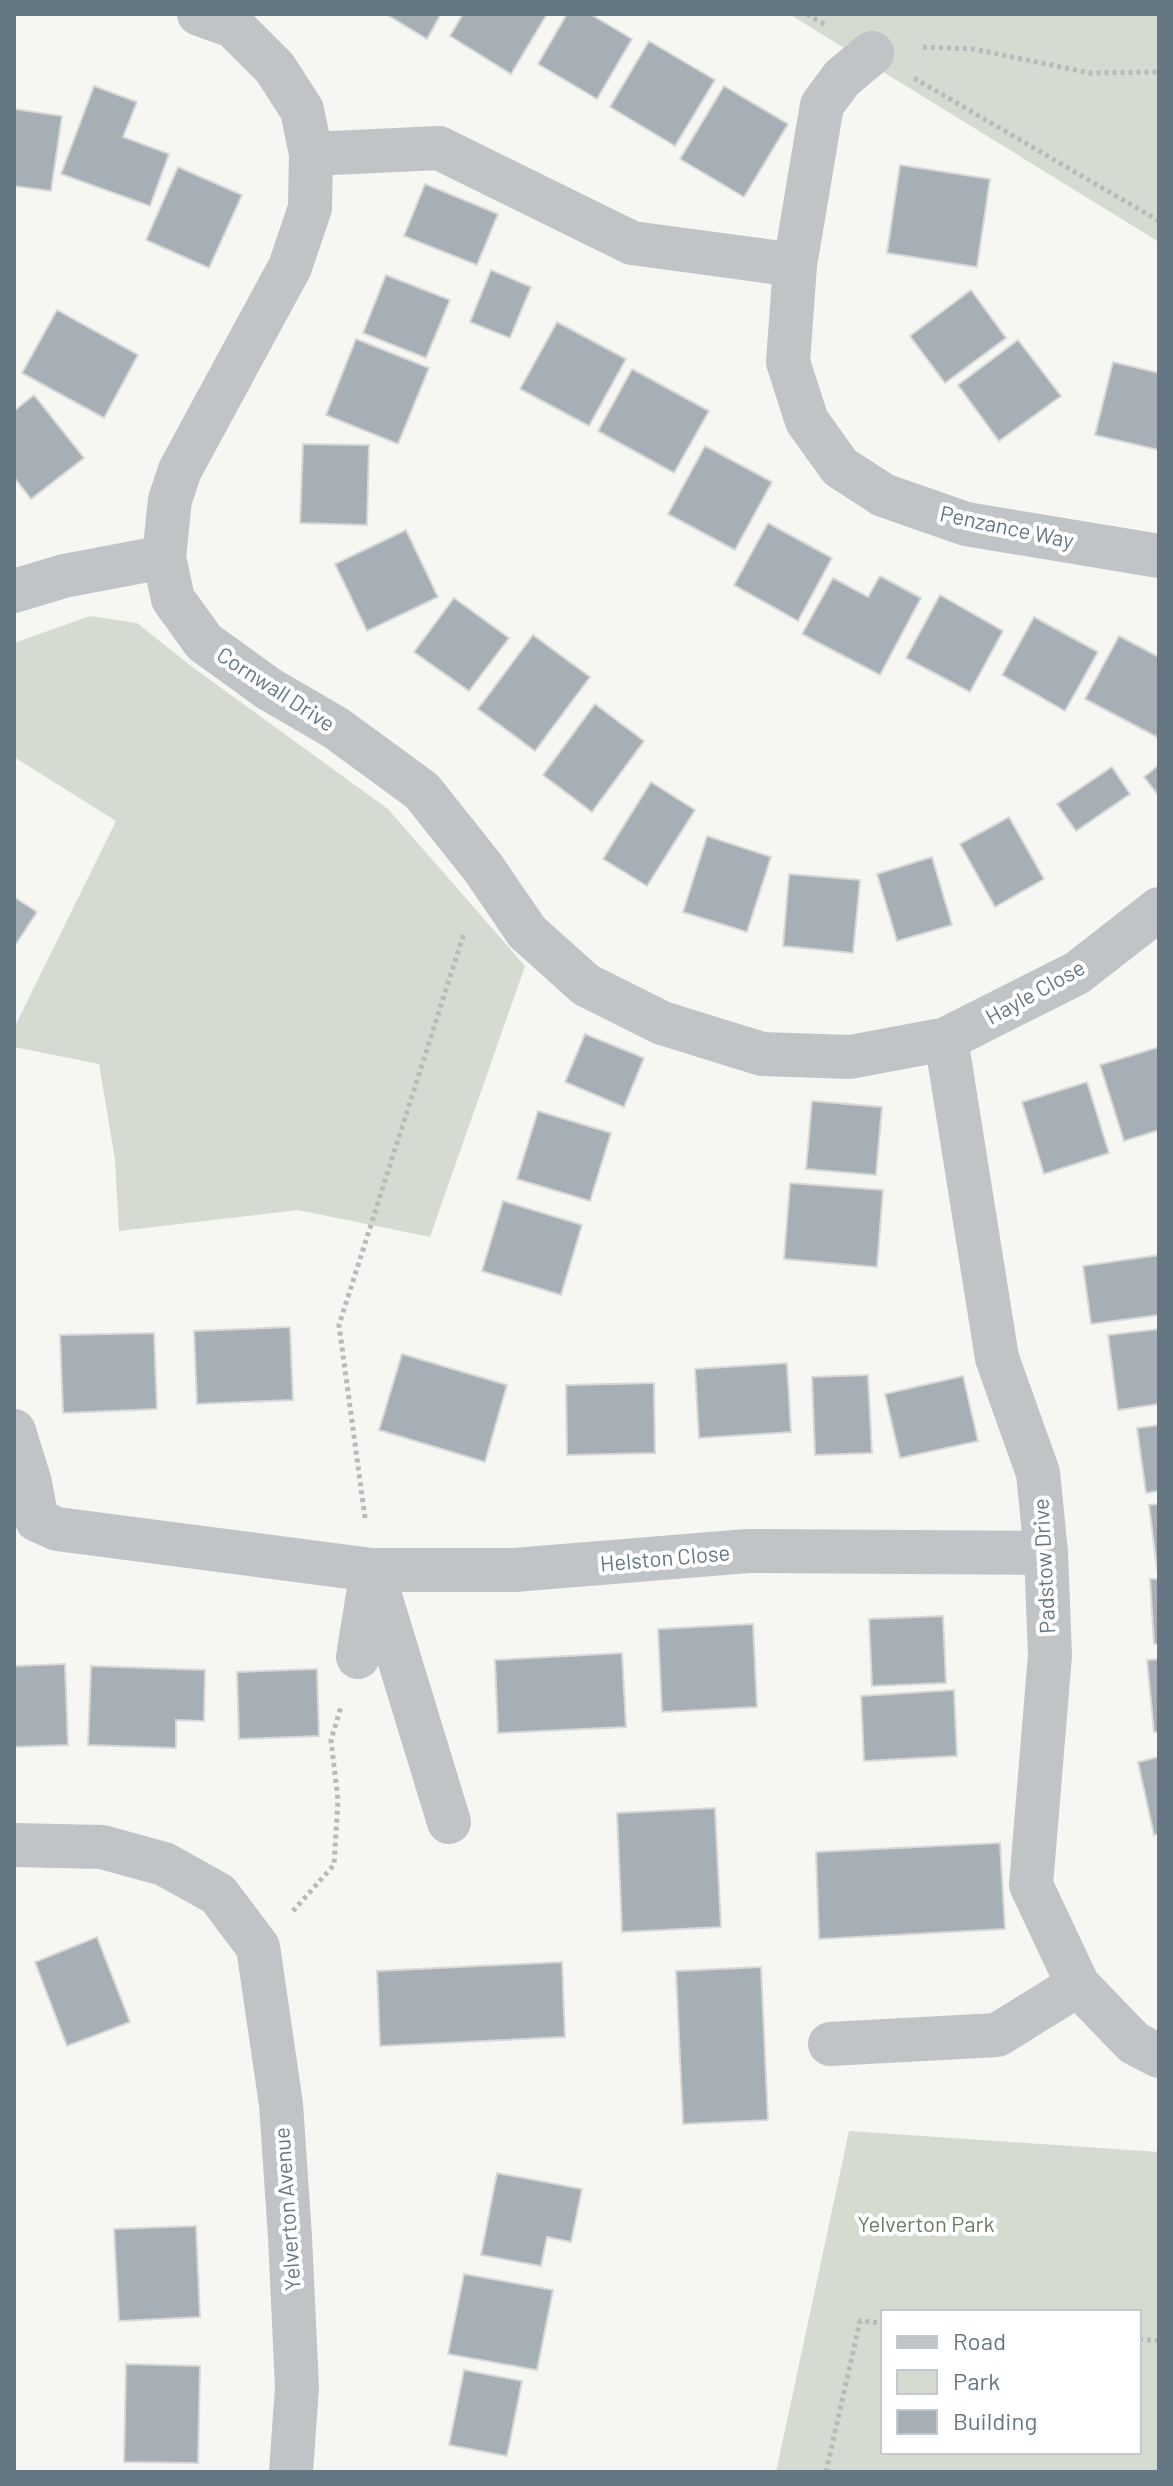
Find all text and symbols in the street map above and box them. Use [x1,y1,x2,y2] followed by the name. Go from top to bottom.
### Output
[938,499,1076,553] street label: Penzance Way
[213,640,340,736] street label: Cornwall Drive
[980,953,1089,1029] street label: Hayle Close
[1026,1498,1060,1634] street label: Padstow Drive
[599,1538,731,1576] street label: Helston Close
[267,2126,305,2292] street label: Yelverton Avenue
[857,2210,995,2236] park label: Yelverton Park
[881,2310,1141,2454] legend
[953,2326,1006,2355] text: Road
[953,2366,1000,2395] text: Park
[953,2406,1037,2435] text: Building

